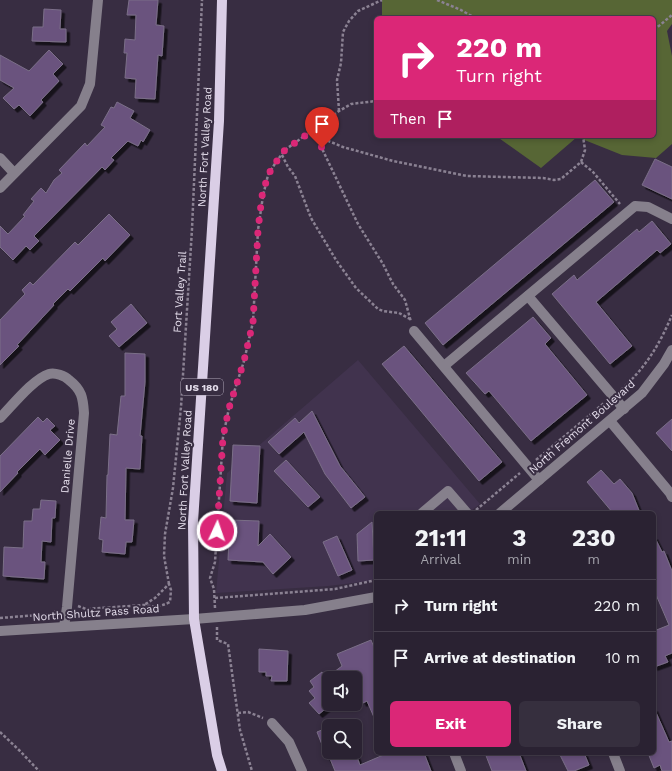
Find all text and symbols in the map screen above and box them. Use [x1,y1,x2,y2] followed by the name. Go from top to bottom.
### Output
[456,31,542,64] text: 220 m
[390,32,442,84] icon: right
[456,65,542,86] text: Turn right
[195,87,215,207] street label: North Fort Valley Road
[305,107,339,148] pin
[434,108,456,130] icon: arrive
[390,110,426,128] text: Then
[311,113,333,135] icon: arrive
[171,250,189,333] street label: Fort Valley Trail
[526,377,638,477] street label: North Fremont Boulevard
[181,379,223,395] road number: US 180
[175,410,195,530] street label: North Fort Valley Road
[58,418,78,494] street label: Danielle Drive
[196,510,238,552] position arrow
[414,524,467,552] text: 21:11
[512,524,526,552] text: 3
[572,524,616,552] text: 230
[420,552,461,567] text: Arrival
[507,552,531,567] text: min
[587,552,600,567] text: m
[390,595,412,617] icon: right
[424,597,497,615] text: Turn right
[594,597,640,615] text: 220 m
[32,602,160,624] street label: North Shultz Pass Road
[390,647,412,669] icon: arrive
[424,649,576,667] text: Arrive at destination
[605,649,640,667] text: 10 m
[322,671,362,759] map controls
[322,671,362,711] button: sound
[390,701,511,747] button: Exit
[519,701,640,747] button: Share
[322,719,362,759] button: search

